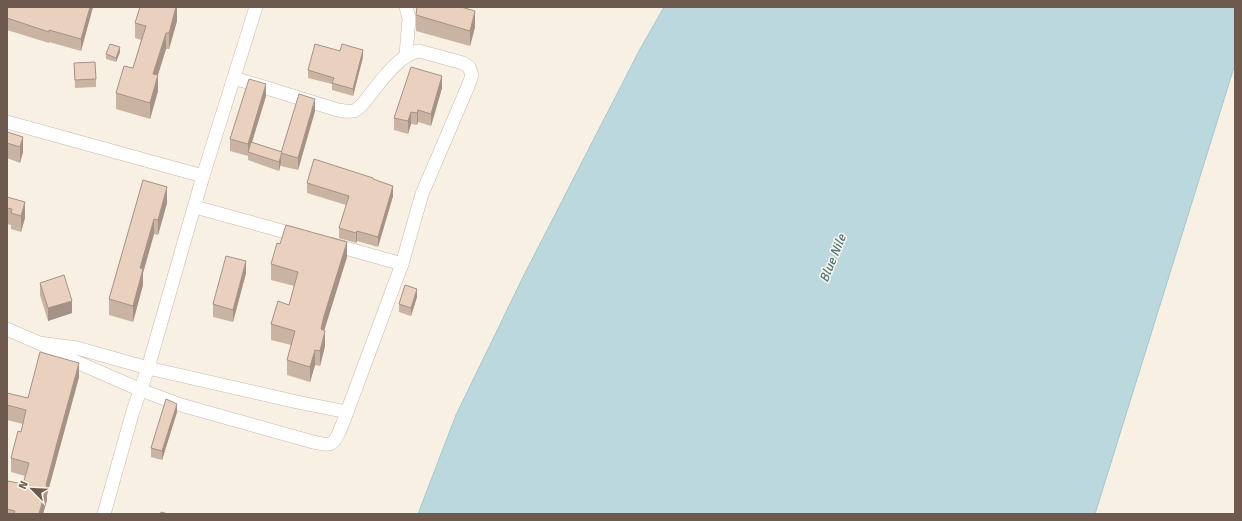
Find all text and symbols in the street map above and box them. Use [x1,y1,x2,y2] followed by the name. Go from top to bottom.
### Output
[816,231,850,285] water label: Blue Nile
[12,469,52,509] north arrow
[16,479,31,491] text: N

